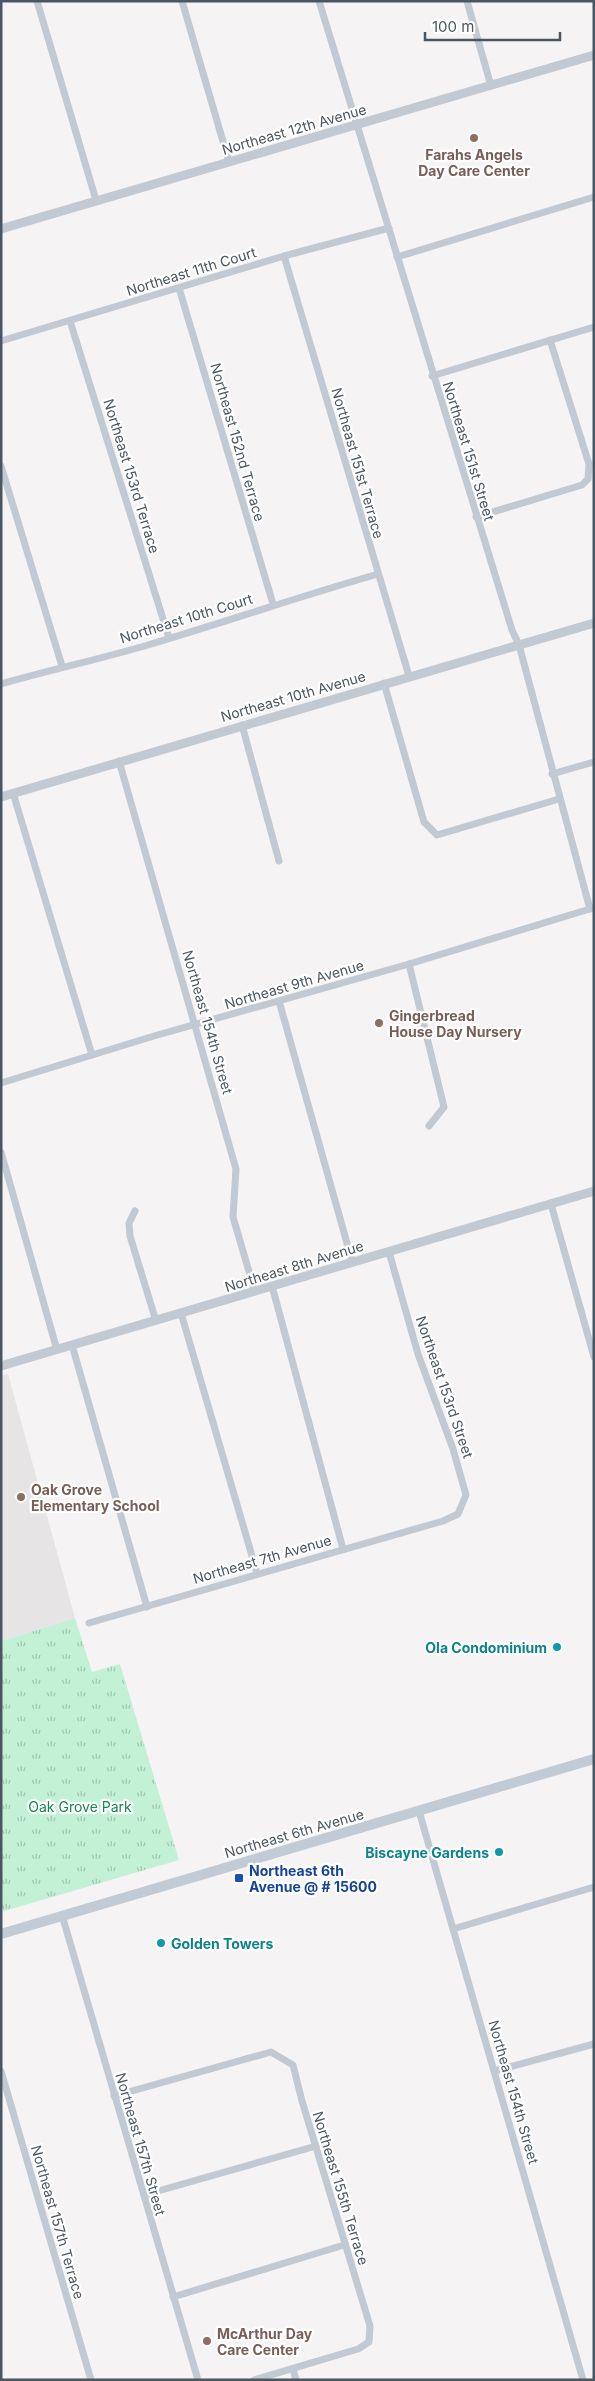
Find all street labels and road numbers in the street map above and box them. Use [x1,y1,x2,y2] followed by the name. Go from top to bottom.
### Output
[220,100,368,158] street label: Northeast 12th Avenue
[124,243,258,299] street label: Northeast 11th Court
[207,361,269,523] street label: Northeast 152nd Terrace
[440,379,498,523] street label: Northeast 151st Street
[328,386,388,540] street label: Northeast 151st Terrace
[100,397,164,555] street label: Northeast 153rd Terrace
[118,590,255,646] street label: Northeast 10th Court
[219,667,367,725] street label: Northeast 10th Avenue
[179,948,237,1096] street label: Northeast 154th Street
[222,956,366,1012] street label: Northeast 9th Avenue
[223,1237,365,1295] street label: Northeast 8th Avenue
[413,1314,477,1461] street label: Northeast 153rd Street
[191,1531,333,1587] street label: Northeast 7th Avenue
[222,1805,366,1861] street label: Northeast 6th Avenue
[485,2018,543,2166] street label: Northeast 154th Street
[112,2071,170,2218] street label: Northeast 157th Street
[310,2109,372,2267] street label: Northeast 155th Terrace
[28,2143,88,2301] street label: Northeast 157th Terrace

